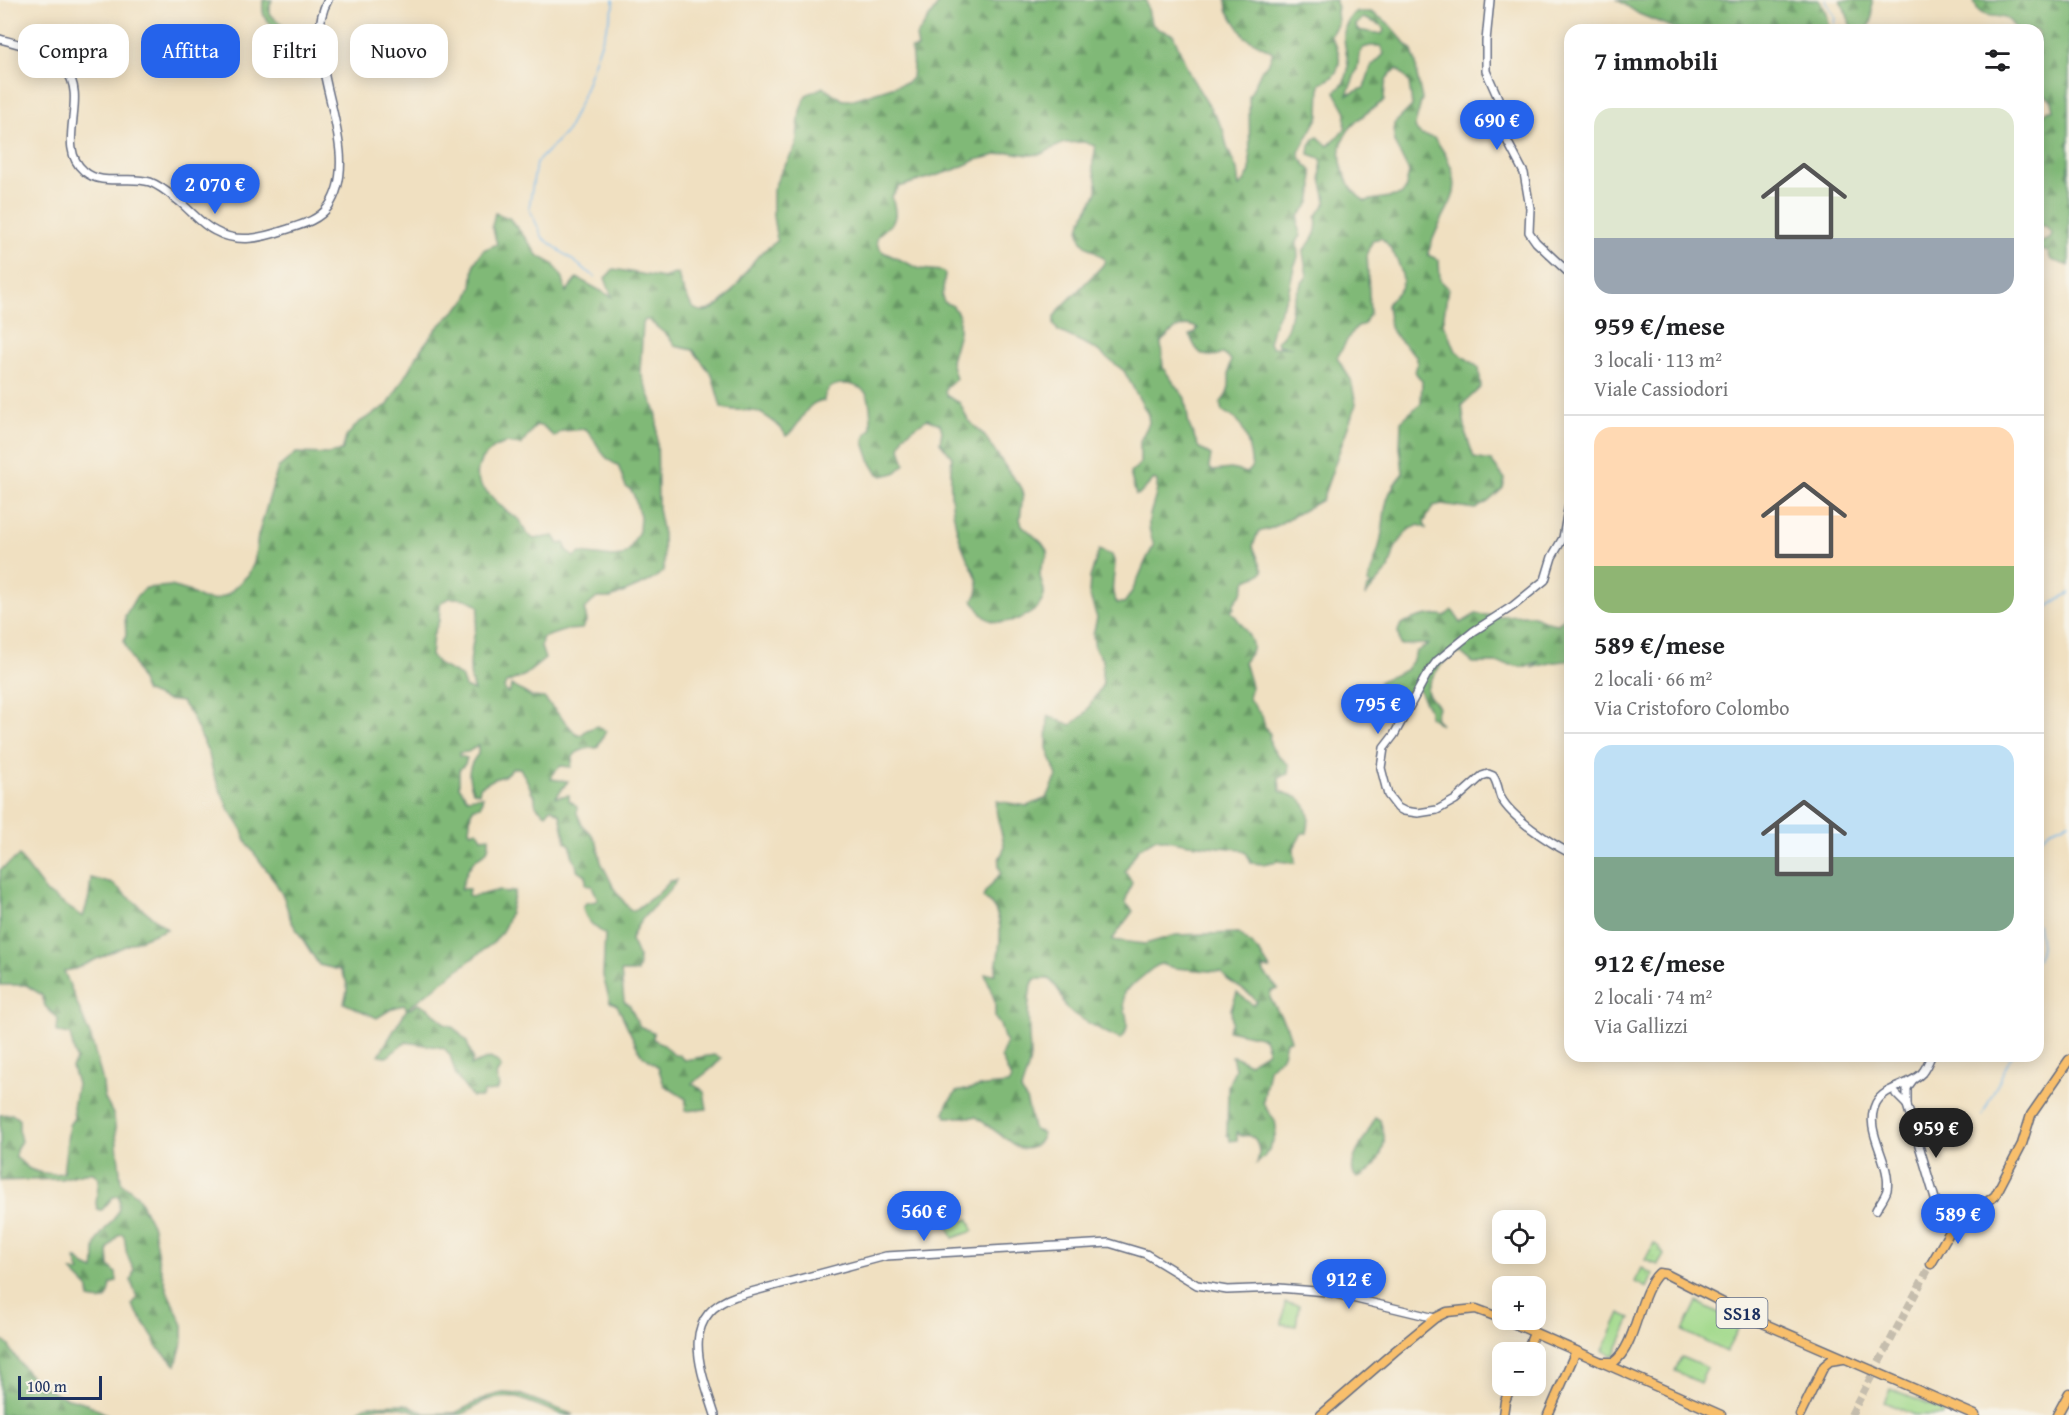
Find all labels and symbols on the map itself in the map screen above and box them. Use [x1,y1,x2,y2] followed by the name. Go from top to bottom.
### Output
[1455,100,1539,151] pin: 690 €
[160,164,270,215] pin: 2 070 €
[1336,684,1420,735] pin: 795 €
[1894,1108,1978,1159] pin: 959 €
[882,1191,966,1242] pin: 560 €
[1916,1194,2000,1245] pin: 589 €
[1307,1259,1391,1310] pin: 912 €
[1716,1298,1768,1328] road number: SS18
[18,1373,102,1400] scale bar

